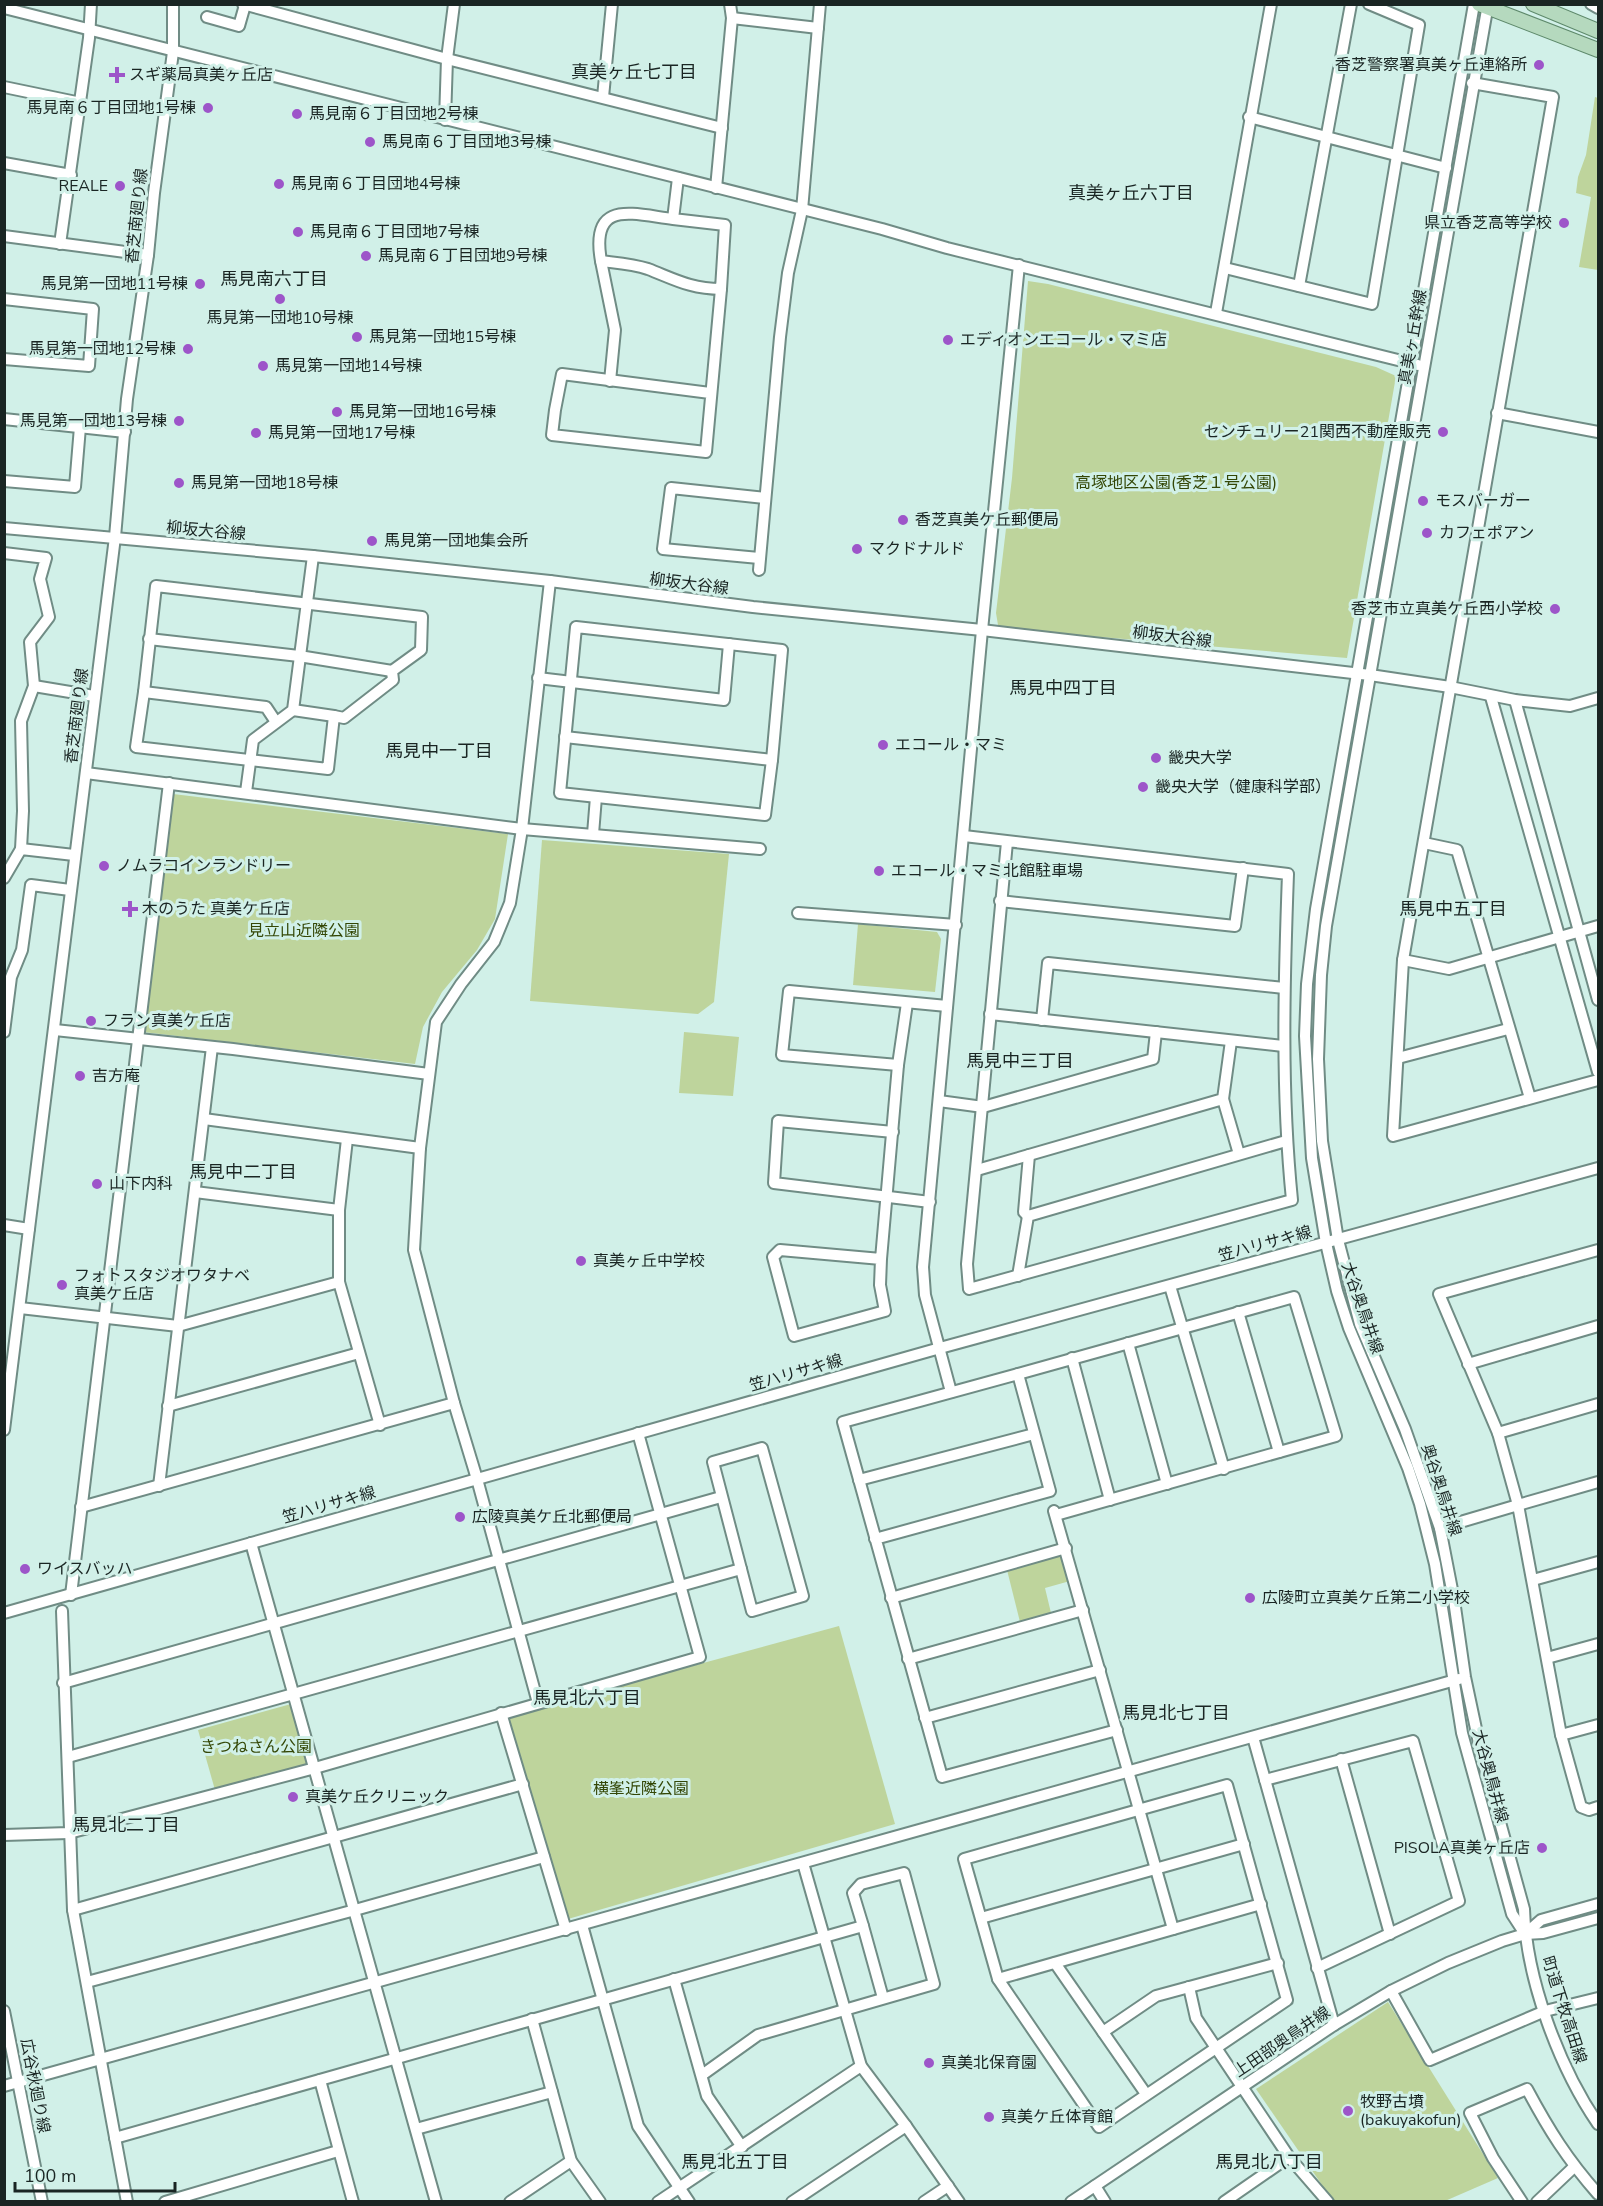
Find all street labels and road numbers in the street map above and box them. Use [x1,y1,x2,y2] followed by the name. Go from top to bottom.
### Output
[121,167,153,265] street label: 香芝南廻り線
[1394,288,1432,386] street label: 真美ヶ丘幹線
[165,517,247,545] street label: 柳坂大谷線
[648,568,730,600] street label: 柳坂大谷線
[1131,621,1213,653] street label: 柳坂大谷線
[60,667,94,765] street label: 香芝南廻り線
[1216,1221,1314,1267] street label: 笠ハリサキ線
[1336,1259,1388,1357] street label: 大谷奥鳥井線
[747,1349,845,1397] street label: 笠ハリサキ線
[1416,1441,1466,1539] street label: 奥谷奥鳥井線
[280,1481,378,1529] street label: 笠ハリサキ線
[1467,1727,1513,1825] street label: 大谷奥鳥井線
[1536,1953,1592,2067] street label: 町道下牧高田線
[1229,2002,1335,2082] street label: 上田部奥鳥井線
[15,2037,55,2135] street label: 広谷秋廻り線

